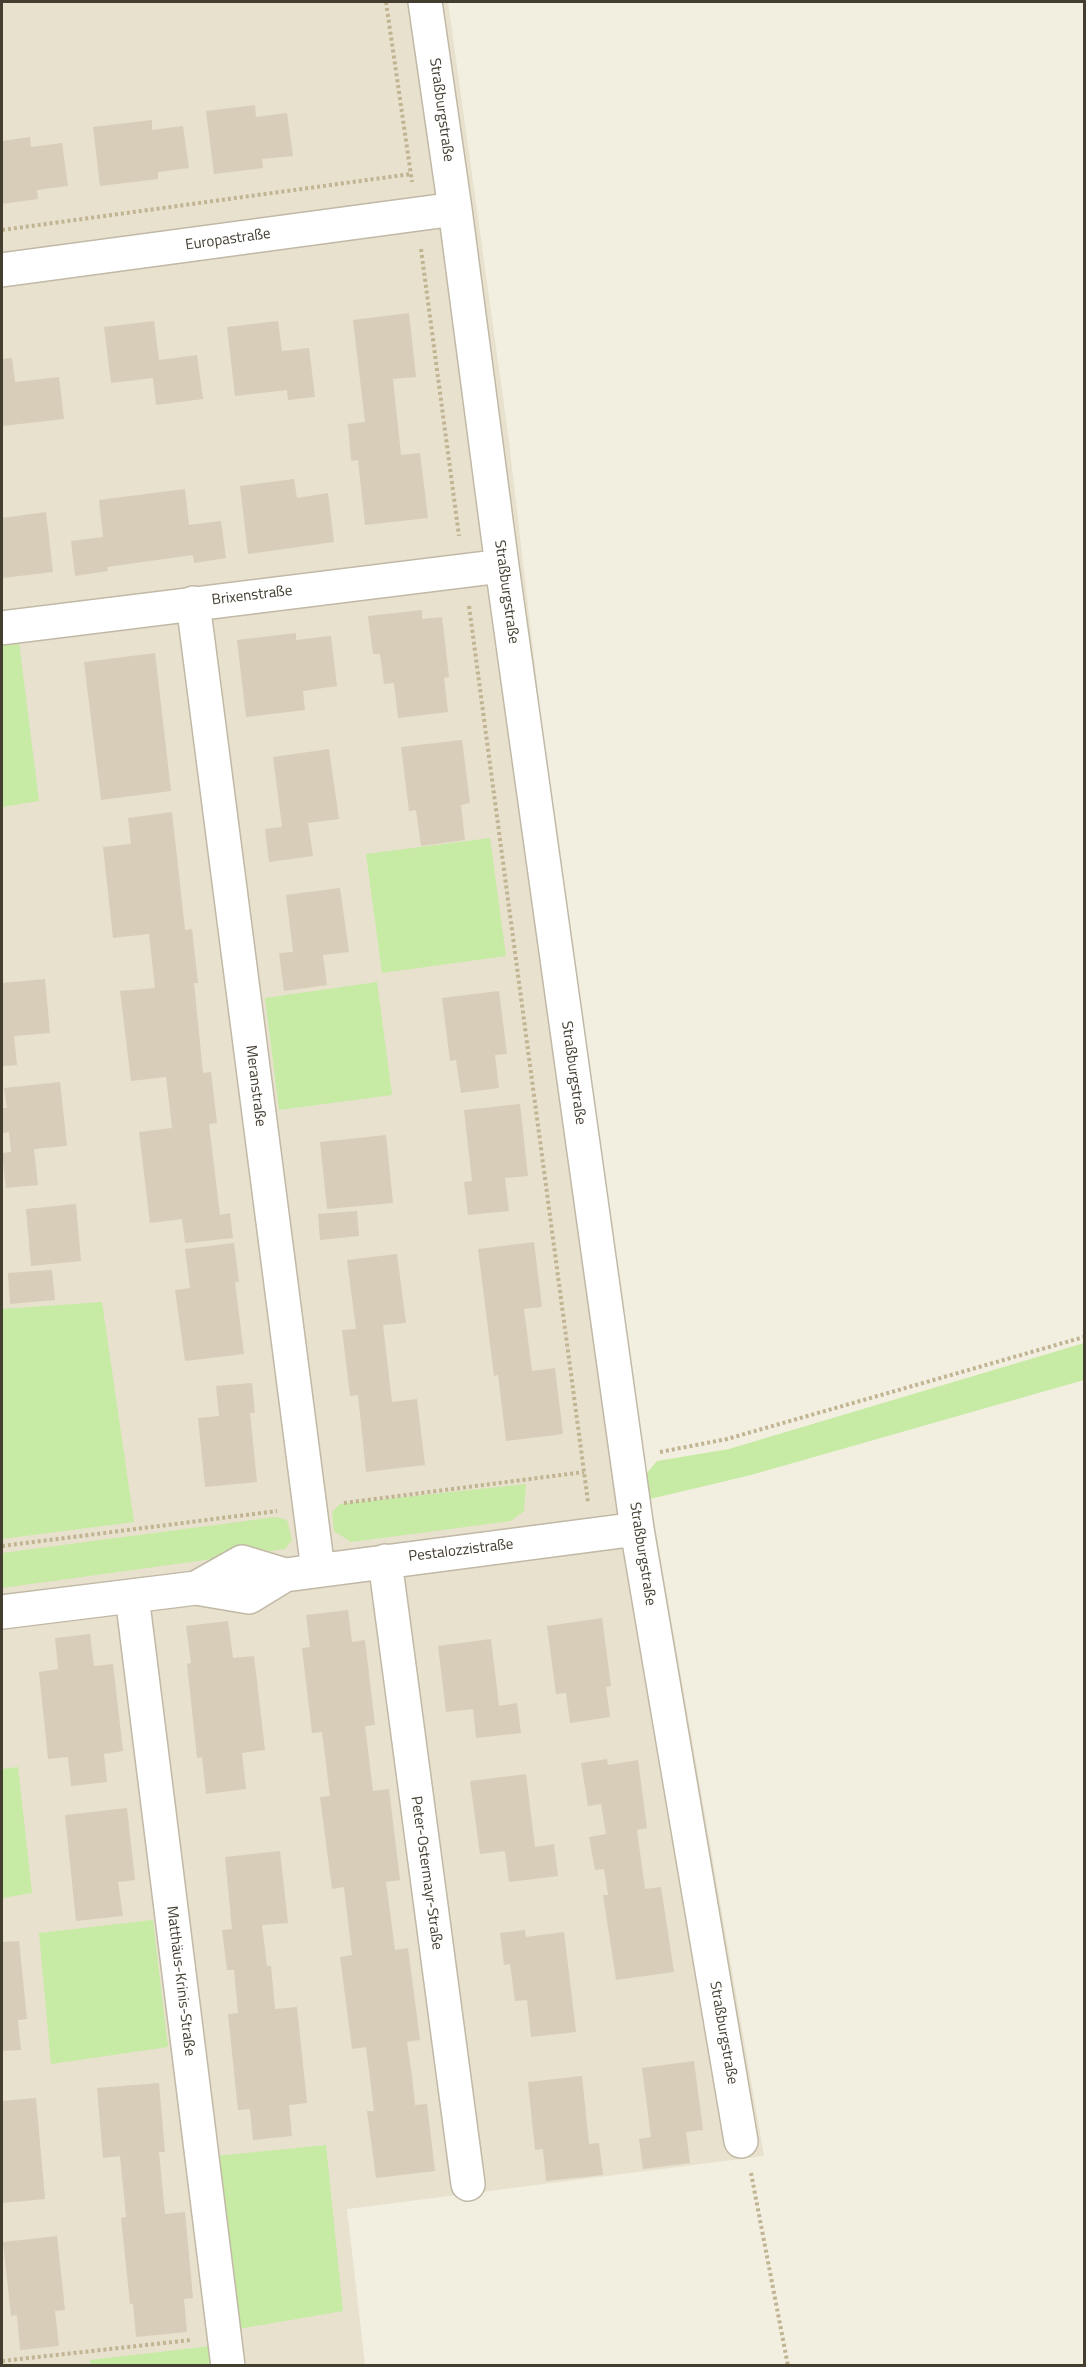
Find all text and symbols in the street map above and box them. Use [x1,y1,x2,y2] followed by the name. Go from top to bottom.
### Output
[425,57,457,163] street label: Straßburgstraße
[184,225,272,255] street label: Europastraße
[490,539,522,645] street label: Straßburgstraße
[211,582,293,610] street label: Brixenstraße
[557,1020,589,1126] street label: Straßburgstraße
[241,1044,269,1128] street label: Meranstraße
[625,1501,659,1607] street label: Straßburgstraße
[408,1536,514,1566] street label: Pestalozzistraße
[406,1795,446,1951] street label: Peter-Ostermayr-Straße
[162,1905,198,2057] street label: Matthäus-Krinis-Straße
[705,1980,741,2086] street label: Straßburgstraße

